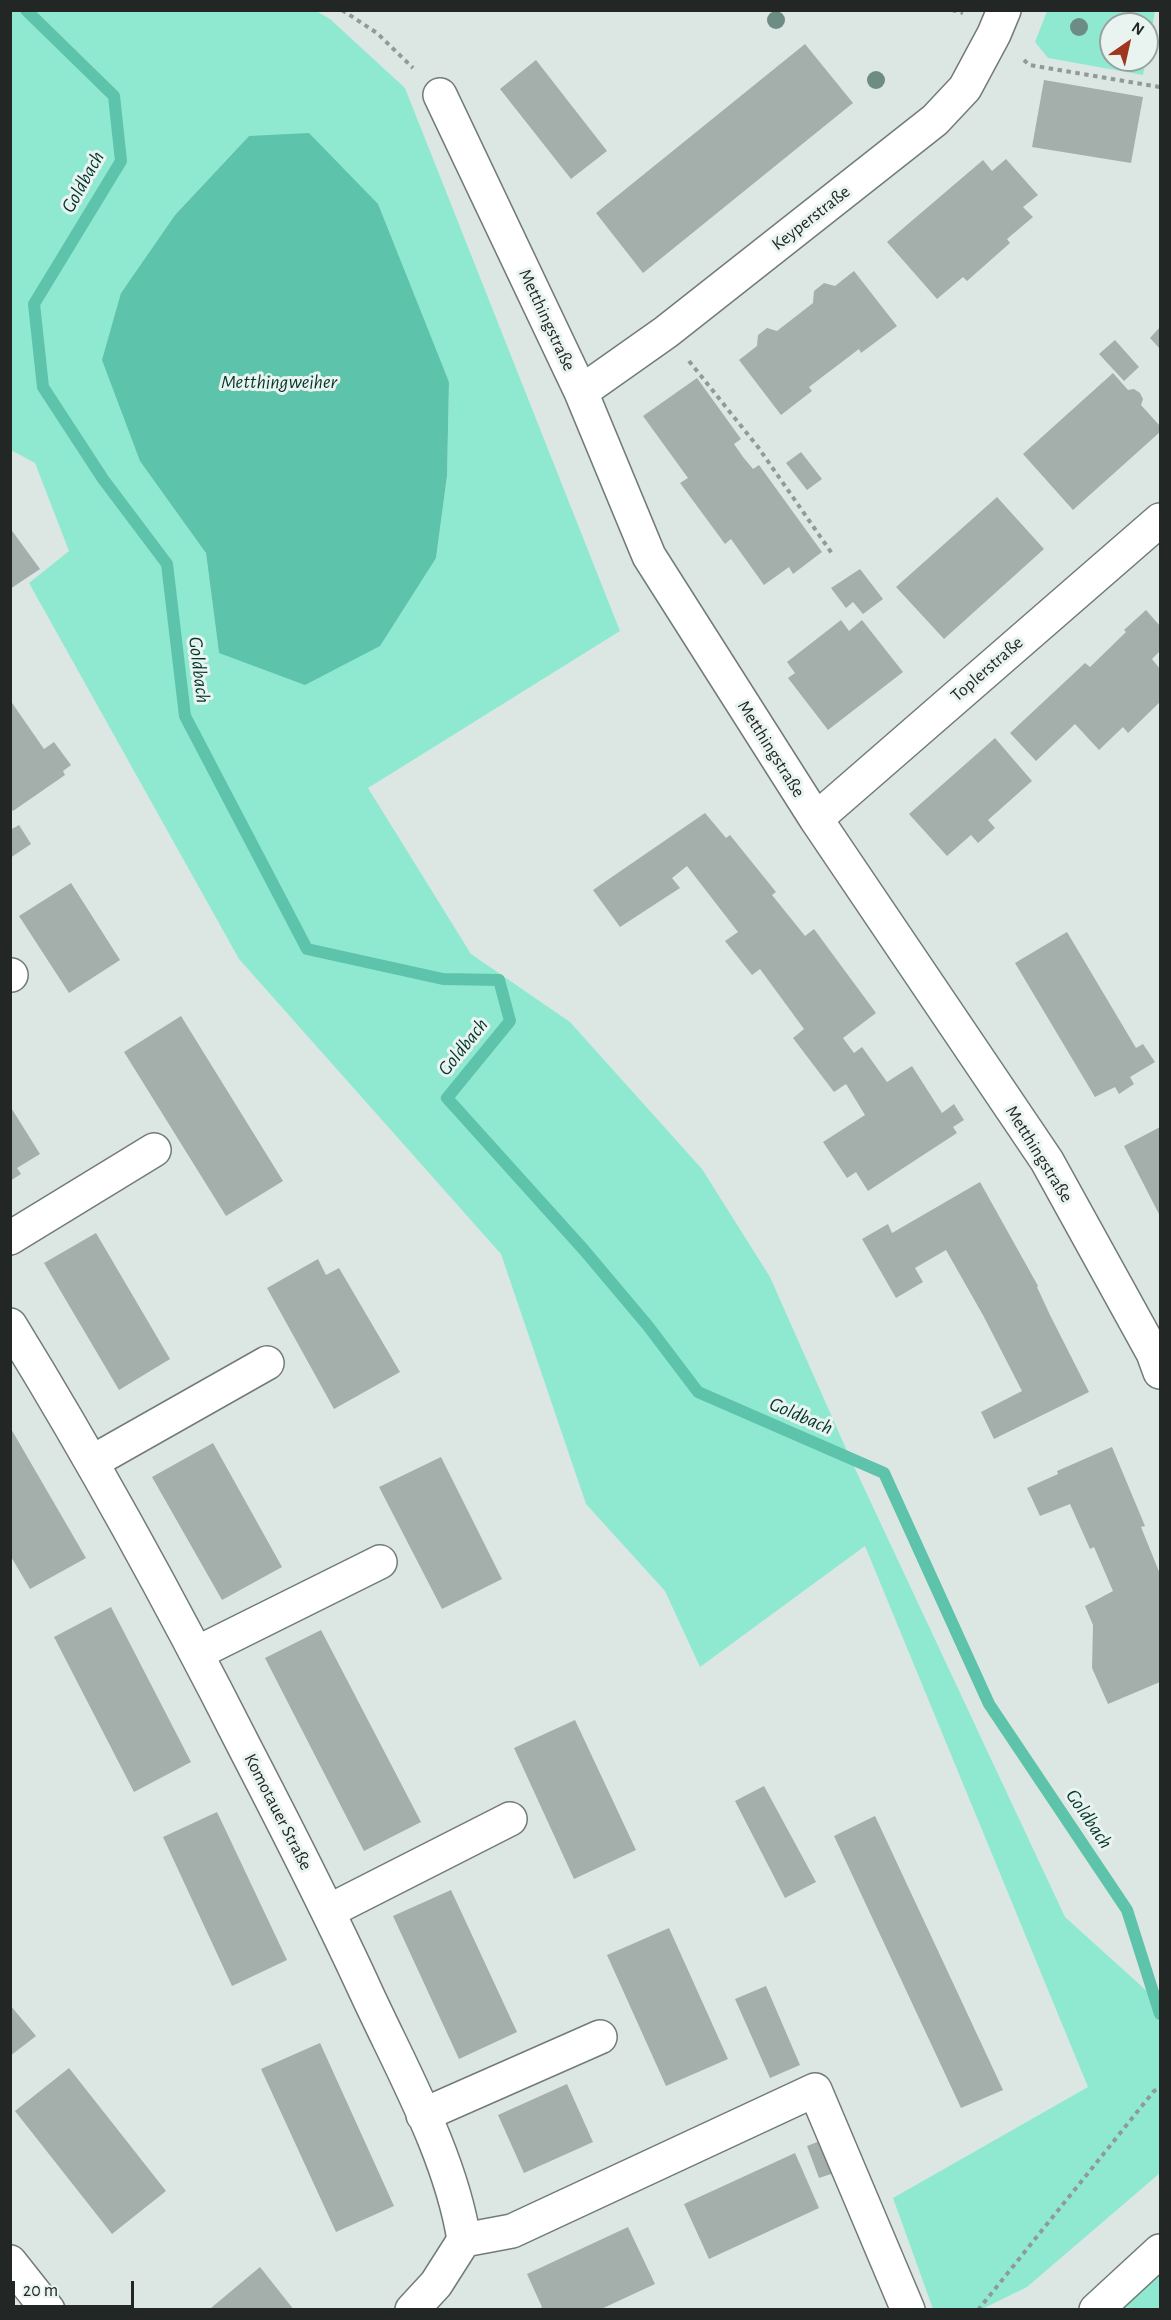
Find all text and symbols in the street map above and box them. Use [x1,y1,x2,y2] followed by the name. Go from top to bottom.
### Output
[1099,12,1159,72] north arrow
[1129,19,1147,38] text: N
[56,147,110,217] water label: Goldbach
[768,181,854,255] street label: Keyperstraße
[514,266,580,374] street label: Metthingstraße
[221,370,337,394] water label: Metthingweiher
[946,632,1028,706] street label: Toplerstraße
[183,635,215,705] water label: Goldbach
[733,697,809,801] street label: Metthingstraße
[433,1013,493,1081] water label: Goldbach
[1001,1102,1077,1206] street label: Metthingstraße
[766,1392,836,1440] water label: Goldbach
[239,1750,317,1874] street label: Komotauer Straße
[1060,1785,1118,1853] water label: Goldbach
[15,2269,136,2307] scale bar
[23,2282,58,2300] text: 20 m

